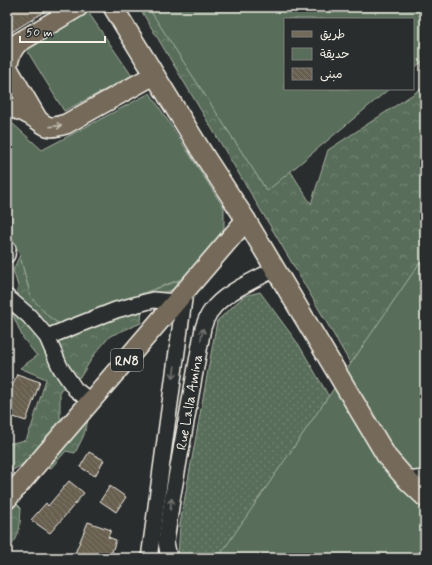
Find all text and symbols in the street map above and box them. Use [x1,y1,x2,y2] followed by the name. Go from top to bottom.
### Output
[20,18,105,44] scale bar
[284,18,414,90] legend
[26,25,53,41] text: 50 m
[320,27,345,43] text: طريق
[320,47,349,63] text: حديقة
[320,67,343,83] text: مبنى
[49,122,62,130] one-way arrow
[198,328,206,341] one-way arrow
[111,349,143,371] road number: RN8
[173,353,207,452] street label: Rue Lalla Amina
[170,365,178,378] one-way arrow
[167,497,175,510] one-way arrow

